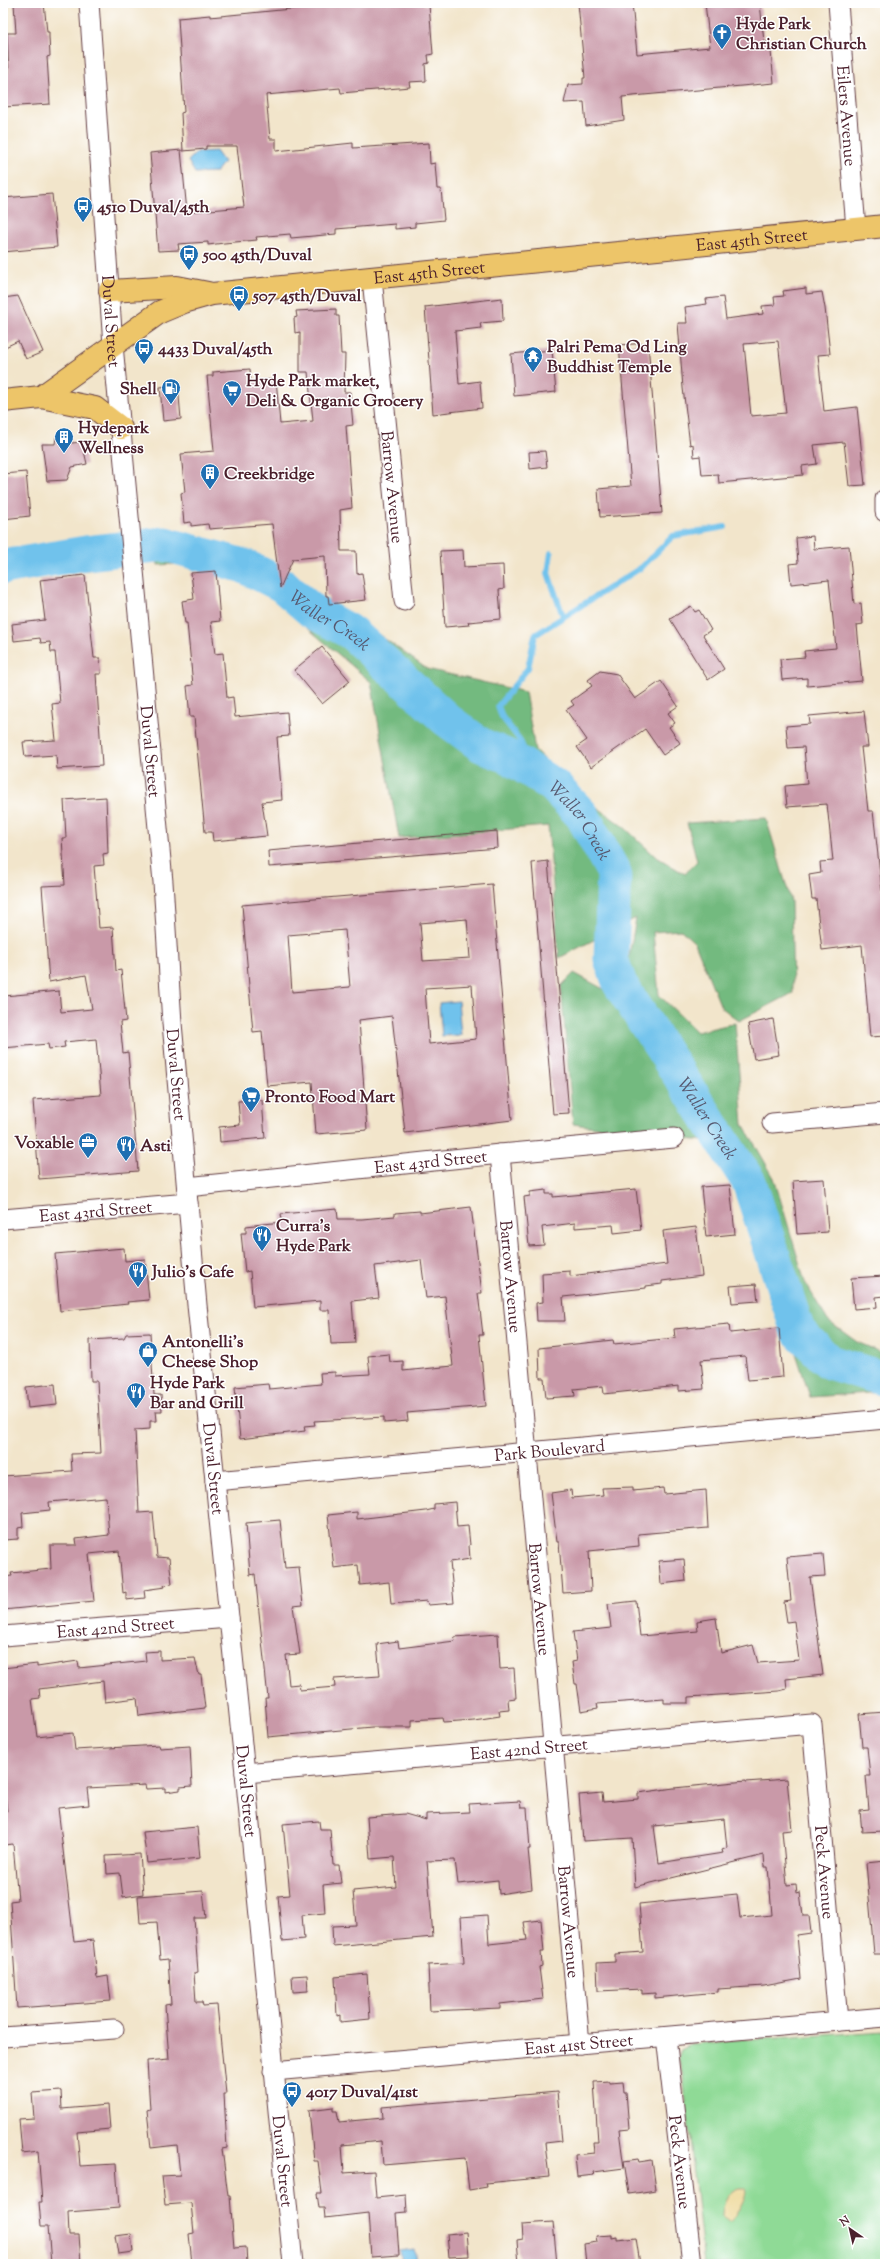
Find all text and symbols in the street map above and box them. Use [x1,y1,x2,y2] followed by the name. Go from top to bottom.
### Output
[736,13,867,57] place label: Hyde Park Christian Church
[711,22,733,50] church icon: Hyde Park Christian Church
[829,64,861,167] street label: Eilers Avenue
[72,195,94,223] bus stop icon: 4510 Duval/45th
[96,196,210,220] place label: 4510 Duval/45th
[695,224,809,259] street label: East 45th Street
[178,243,200,271] bus stop icon: 500 45th/Duval
[201,244,312,268] place label: 500 45th/Duval
[373,256,487,292] street label: East 45th Street
[94,274,125,369] street label: Duval Street
[228,284,250,312] bus stop icon: 507 45th/Duval
[251,285,362,309] place label: 507 45th/Duval
[547,336,688,380] place label: Palri Pema Od Ling Buddhist Temple
[133,337,155,365] bus stop icon: 4433 Duval/45th
[157,338,272,362] place label: 4433 Duval/45th
[522,345,544,373] temple icon: Palri Pema Od Ling Buddhist Temple
[246,370,424,414] place label: Hyde Park market, Deli & Organic Grocery
[160,377,182,405] fuel station icon: Shell
[120,378,157,402] place label: Shell
[221,379,243,407] supermarket icon: Hyde Park market, Deli & Organic Grocery
[78,417,150,461] place label: Hydepark Wellness
[53,426,75,454] building icon: Hydepark Wellness
[373,430,408,545] street label: Barrow Avenue
[199,462,221,490] building icon: Creekbridge
[224,463,315,487] place label: Creekbridge
[282,585,375,658] water label: Waller Creek
[133,705,165,799] street label: Duval Street
[541,776,616,866] water label: Waller Creek
[159,1027,191,1122] street label: Duval Street
[669,1073,742,1166] water label: Waller Creek
[240,1085,262,1113] supermarket icon: Pronto Food Mart
[265,1086,395,1110] place label: Pronto Food Mart
[77,1131,99,1159] office icon: Voxable
[14,1132,74,1156] place label: Voxable
[115,1134,137,1162] restaurant icon: Asti
[140,1135,171,1159] place label: Asti
[373,1145,489,1181] street label: East 43rd Street
[38,1196,153,1230] street label: East 43rd Street
[276,1215,352,1259] place label: Curra's Hyde Park
[492,1219,526,1334] street label: Barrow Avenue
[251,1224,273,1252] restaurant icon: Curra's Hyde Park
[127,1260,149,1288] restaurant icon: Julio's Cafe
[150,1261,234,1285] place label: Julio's Cafe
[162,1331,259,1375] place label: Antonelli's Cheese Shop
[137,1340,159,1368] shop icon: Antonelli's Cheese Shop
[150,1372,244,1416] place label: Hyde Park Bar and Grill
[125,1381,147,1409] restaurant icon: Hyde Park Bar and Grill
[195,1422,228,1516] street label: Duval Street
[494,1435,606,1469] street label: Park Boulevard
[521,1542,555,1657] street label: Barrow Avenue
[56,1612,176,1646] street label: East 42nd Street
[469,1733,589,1767] street label: East 42nd Street
[228,1744,261,1838] street label: Duval Street
[807,1825,839,1921] street label: Peck Avenue
[550,1865,584,1980] street label: Barrow Avenue
[524,2029,634,2063] street label: East 41st Street
[281,2080,303,2108] bus stop icon: 4017 Duval/41st
[305,2081,418,2105] place label: 4017 Duval/41st
[265,2114,297,2209] street label: Duval Street
[661,2114,696,2211] street label: Peck Avenue
[830,2209,870,2249] north arrow
[836,2212,853,2231] text: N

